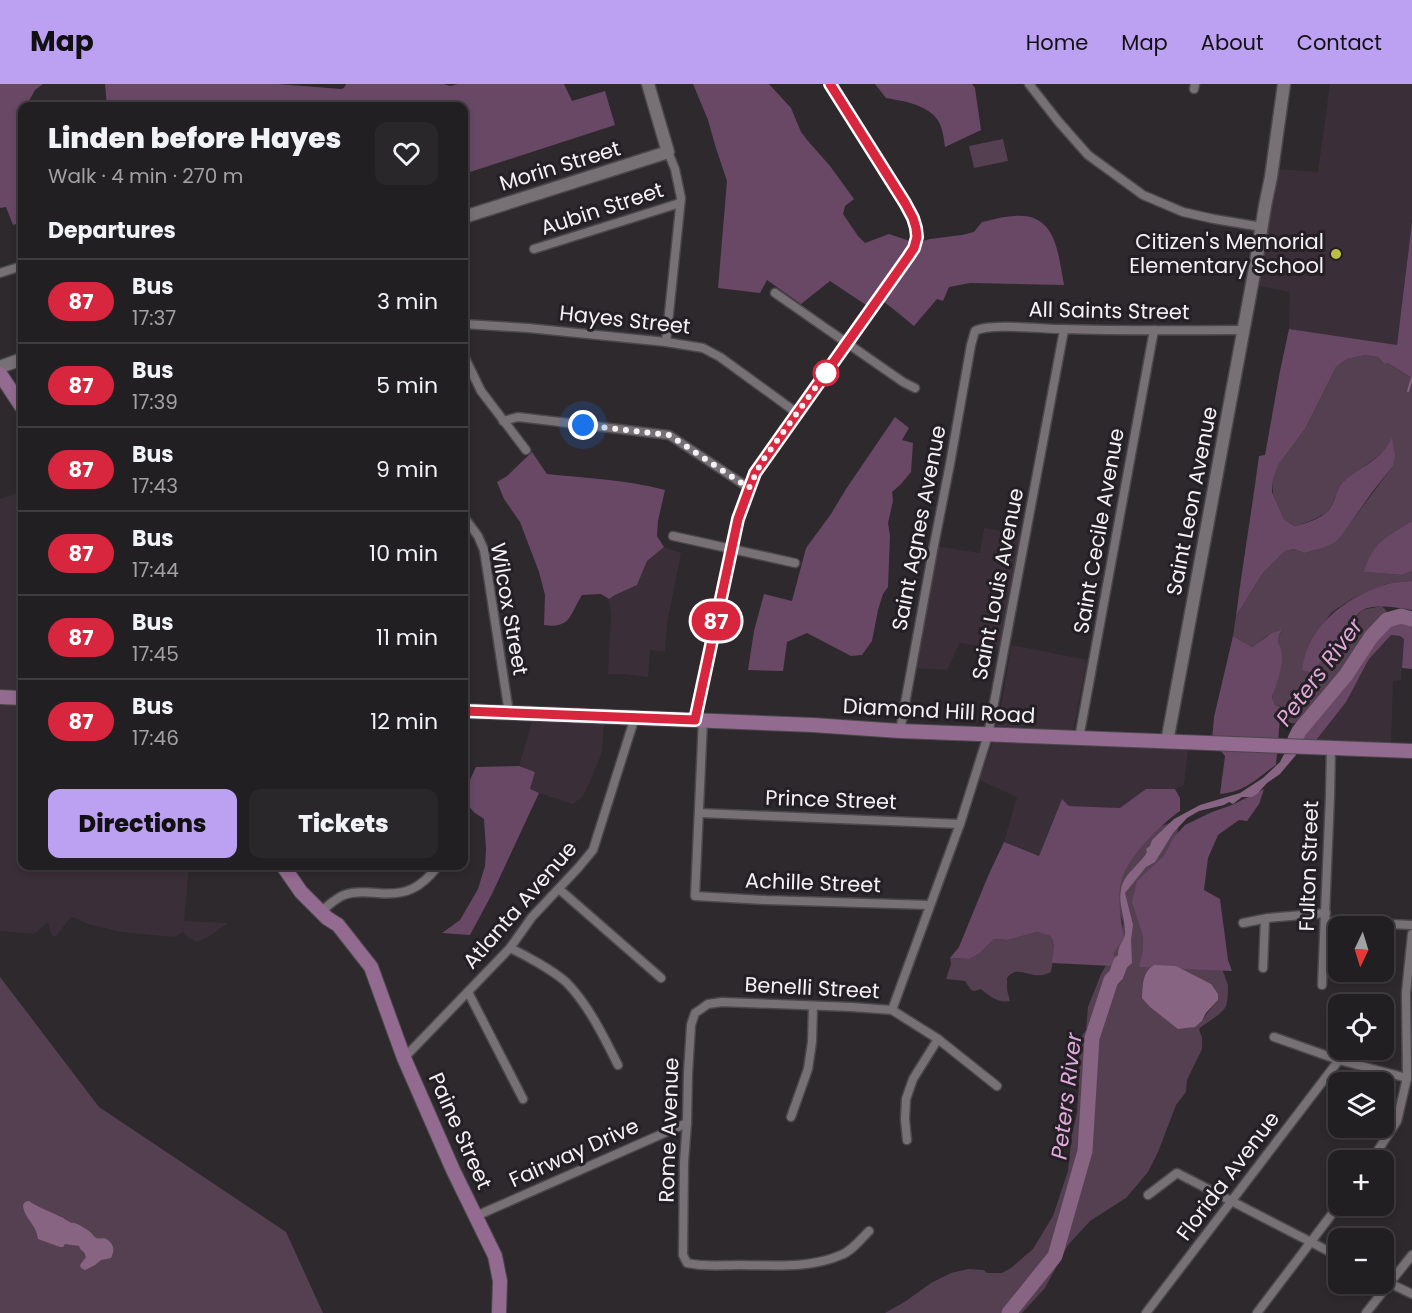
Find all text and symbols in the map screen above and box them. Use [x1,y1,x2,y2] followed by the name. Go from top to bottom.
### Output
[30,22,94,61] text: Map
[1026,28,1088,57] text: Home
[1121,28,1168,57] text: Map
[1201,28,1264,57] text: About
[1297,28,1382,57] text: Contact
[48,119,341,158] text: Linden before Hayes
[375,122,438,185] button: heart
[496,133,624,198] street label: Morin Street
[48,162,243,190] text: Walk · 4 min · 270 m
[537,175,667,242] street label: Aubin Street
[48,215,176,246] text: Departures
[1129,227,1324,280] place label: Citizen's Memorial Elementary School
[1329,247,1343,261] marker: Citizen's Memorial Elementary School
[132,271,174,302] text: Bus
[377,286,438,317] text: 3 min
[69,287,93,316] text: 87
[1028,295,1190,326] street label: All Saints Street
[558,298,692,341] street label: Hayes Street
[132,304,176,332] text: 17:37
[132,355,174,386] text: Bus
[813,360,839,386] unlabelled marker
[376,370,438,401] text: 5 min
[69,371,93,400] text: 87
[132,388,178,416] text: 17:39
[1159,404,1224,598] street label: Saint Leon Avenue
[568,410,598,440] your location
[884,423,953,633] street label: Saint Agnes Avenue
[1066,426,1131,636] street label: Saint Cecile Avenue
[132,439,174,470] text: Bus
[376,454,438,485] text: 9 min
[69,455,93,484] text: 87
[132,472,178,500] text: 17:43
[965,485,1030,682] street label: Saint Louis Avenue
[132,523,174,554] text: Bus
[369,538,438,569] text: 10 min
[69,539,93,568] text: 87
[484,540,535,677] street label: Wilcox Street
[132,556,179,584] text: 17:44
[689,602,743,640] line badge: 87
[132,607,174,638] text: Bus
[704,607,728,636] text: 87
[1269,612,1371,732] water label: Peters River
[376,622,438,653] text: 11 min
[69,623,93,652] text: 87
[132,640,179,668] text: 17:45
[132,691,174,722] text: Bus
[842,691,1036,730] street label: Diamond Hill Road
[370,706,438,737] text: 12 min
[69,707,93,736] text: 87
[132,724,179,752] text: 17:46
[765,783,897,816] street label: Prince Street
[48,789,237,858] button: Directions
[249,789,438,858] button: Tickets
[1292,800,1325,932] street label: Fulton Street
[456,834,583,975] street label: Atlanta Avenue
[745,866,881,899] street label: Achille Street
[1328,916,1394,982] north arrow
[1328,916,1394,1294] map controls
[744,969,880,1006] street label: Benelli Street
[1328,994,1394,1060] button: locate
[1043,1030,1090,1161] water label: Peters River
[651,1057,686,1203] street label: Rome Avenue
[422,1068,499,1194] street label: Paine Street
[1328,1072,1394,1138] button: layers
[1169,1105,1286,1246] street label: Florida Avenue
[504,1111,643,1194] street label: Fairway Drive
[1328,1150,1394,1216] button: +
[1328,1228,1394,1294] button: −

